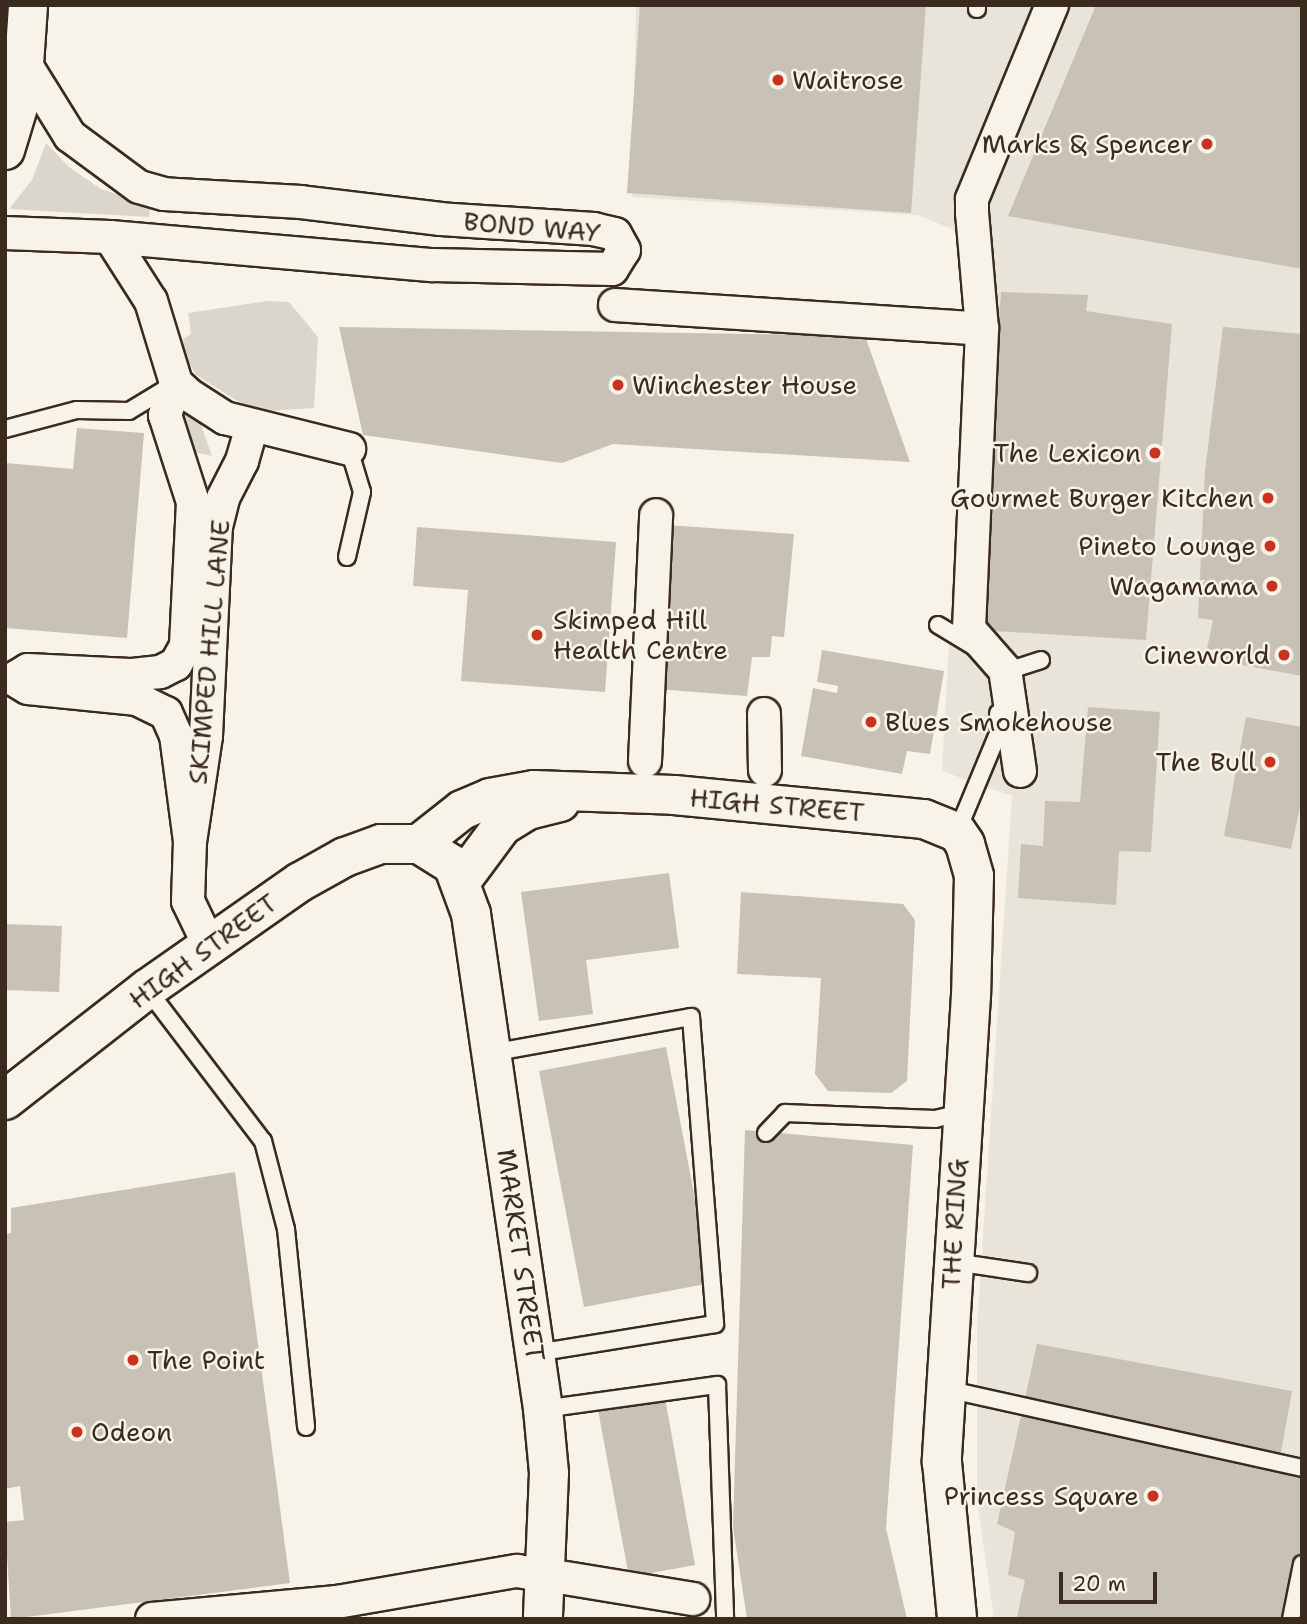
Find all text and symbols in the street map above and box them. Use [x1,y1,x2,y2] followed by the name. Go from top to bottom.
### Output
[792,64,904,96] place label: Waitrose
[770,72,786,88] marker: Waitrose
[982,128,1193,160] place label: Marks & Spencer
[1199,136,1215,152] marker: Marks & Spencer
[462,205,602,249] street label: BOND WAY
[632,369,857,401] place label: Winchester House
[610,377,626,393] marker: Winchester House
[993,437,1141,469] place label: The Lexicon
[1147,445,1163,461] marker: The Lexicon
[950,482,1254,514] place label: Gourmet Burger Kitchen
[1260,490,1276,506] marker: Gourmet Burger Kitchen
[182,518,236,786] street label: SKIMPED HILL LANE
[1078,530,1256,562] place label: Pineto Lounge
[1262,538,1278,554] marker: Pineto Lounge
[1109,570,1258,602] place label: Wagamama
[1264,578,1280,594] marker: Wagamama
[553,604,728,666] place label: Skimped Hill Health Centre
[527,625,547,645] marker: Skimped Hill Health Centre
[1144,639,1270,671] place label: Cineworld
[1276,647,1292,663] marker: Cineworld
[885,706,1113,738] place label: Blues Smokehouse
[863,714,879,730] marker: Blues Smokehouse
[1155,746,1256,778] place label: The Bull
[1262,754,1278,770] marker: The Bull
[688,782,866,828] street label: HIGH STREET
[123,887,283,1015] street label: HIGH STREET
[491,1147,551,1363] street label: MARKET STREET
[935,1158,973,1290] street label: THE RING
[147,1344,265,1376] place label: The Point
[125,1352,141,1368] marker: The Point
[91,1416,172,1448] place label: Odeon
[69,1424,85,1440] marker: Odeon
[944,1480,1139,1512] place label: Princess Square
[1145,1488,1161,1504] marker: Princess Square
[1062,1558,1160,1602] scale bar
[1072,1570,1126,1598] text: 20 m

